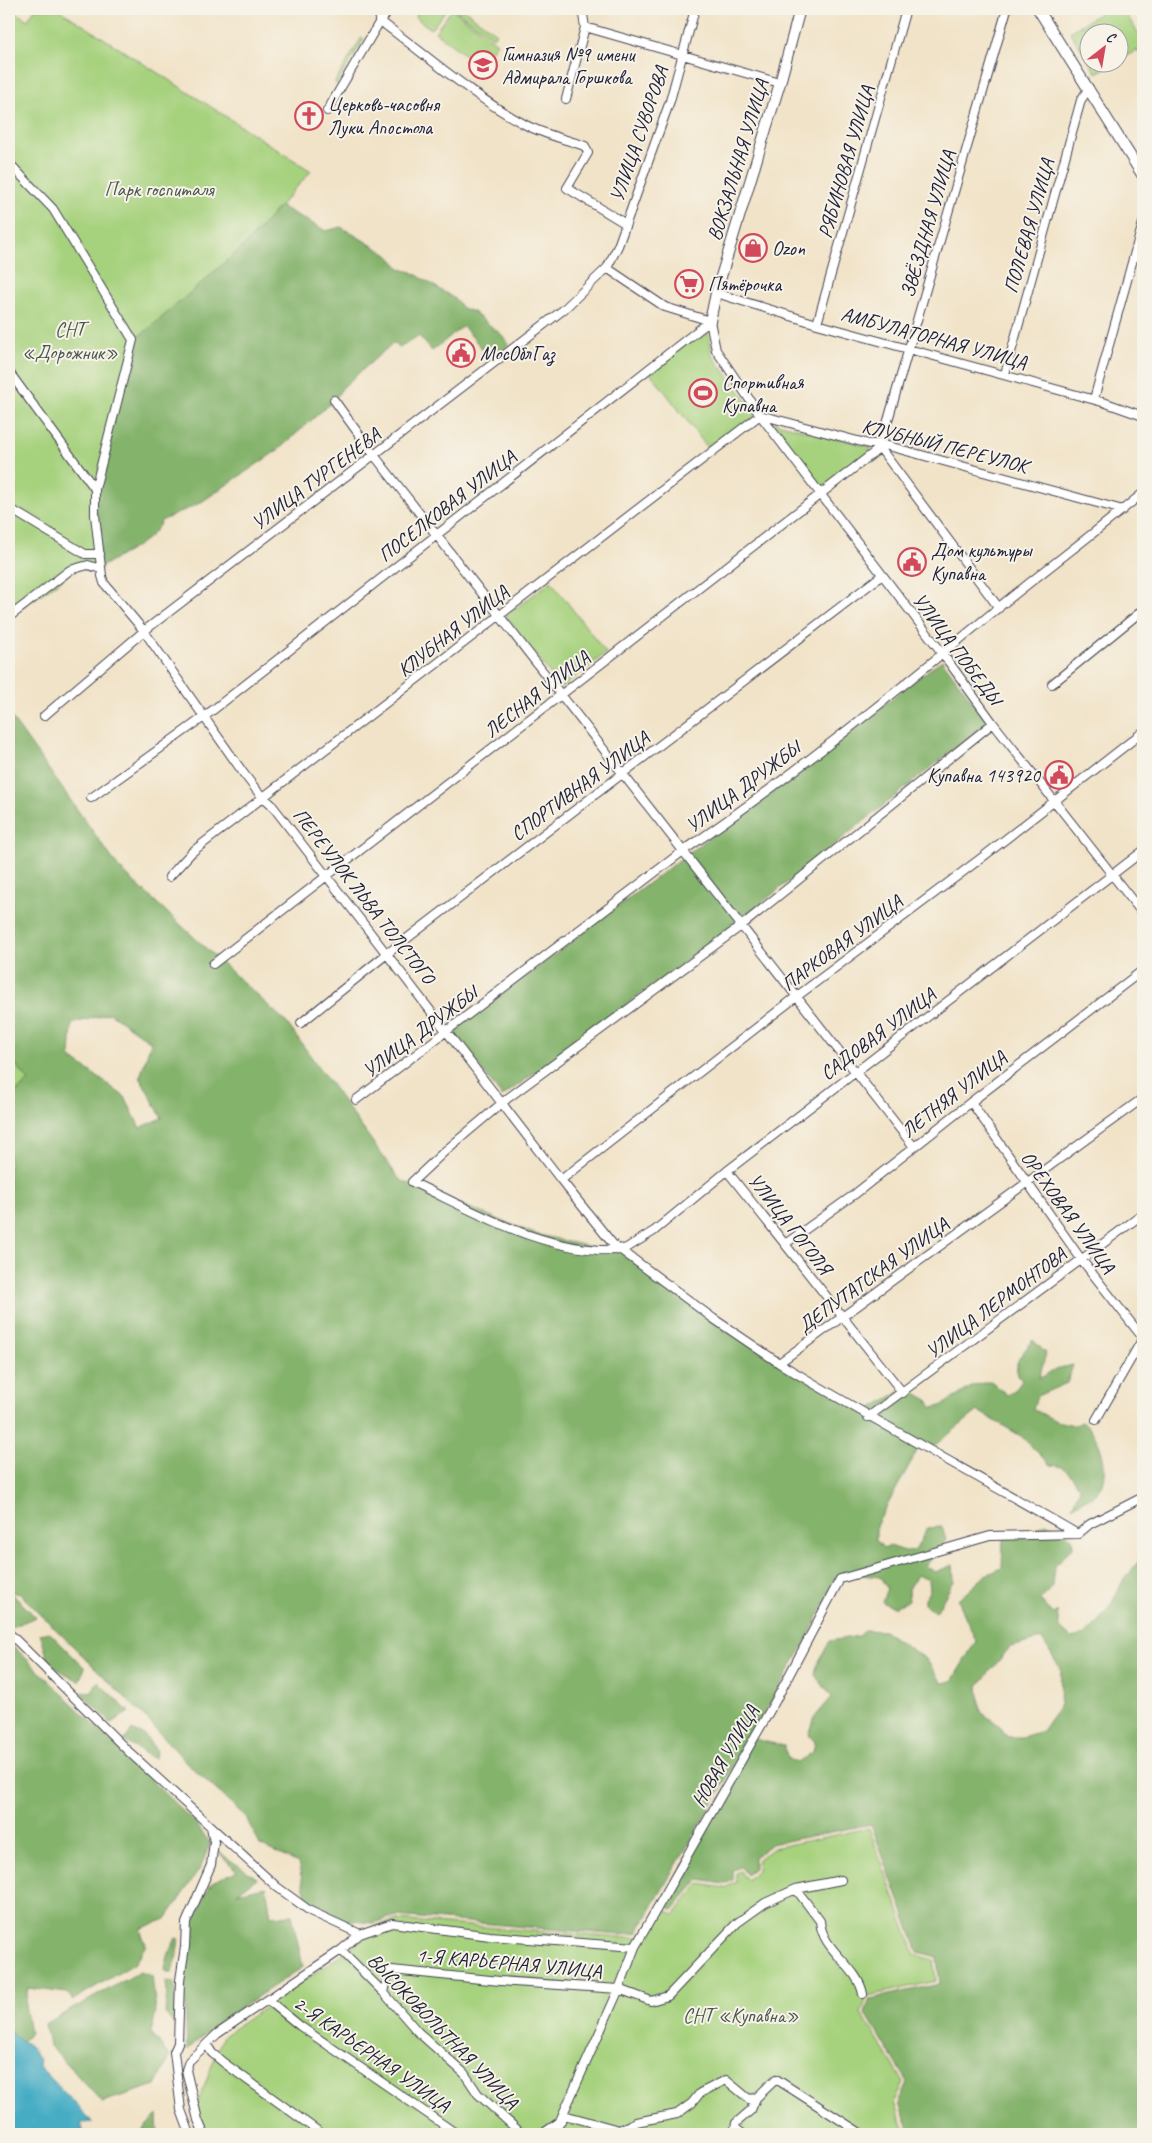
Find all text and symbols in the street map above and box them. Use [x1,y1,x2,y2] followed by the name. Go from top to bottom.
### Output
[1080,22,1130,72] north arrow
[1103,28,1120,47] text: С
[502,42,636,90] place label: Гимназия №9 имени Адмирала Горшкова
[468,50,498,80] school or university icon: Гимназия №9 имени Адмирала Горшкова
[604,62,674,205] street label: УЛИЦА СУВОРОВА
[702,76,775,243] street label: ВОКЗАЛЬНАЯ УЛИЦА
[812,82,880,241] street label: РЯБИНОВАЯ УЛИЦА
[328,92,441,140] place label: Церковь-часовня Луки Апостола
[294,101,324,131] church icon: Церковь-часовня Луки Апостола
[895,147,961,300] street label: ЗВЁЗДНАЯ УЛИЦА
[998,155,1060,296] street label: ПОЛЕВАЯ УЛИЦА
[104,177,215,202] park label: Парк госпиталя
[738,233,768,263] shop icon: Ozon
[772,236,806,261] place label: Ozon
[674,269,704,299] supermarket icon: Пятёрочка
[708,272,783,297] place label: Пятёрочка
[838,301,1031,375] street label: АМБУЛАТОРНАЯ УЛИЦА
[22,317,118,365] park label: СНТ «Дорожник»
[446,338,476,368] public building icon: МосОблГаз
[480,341,556,367] place label: МосОблГаз
[722,370,804,418] place label: Спортивная Купавна
[688,378,718,408] sports icon: Спортивная Купавна
[860,413,1034,480] street label: КЛУБНЫЙ ПЕРЕУЛОК
[247,422,386,536] street label: УЛИЦА ТУРГЕНЕВА
[373,444,522,568] street label: ПОСЕЛКОВАЯ УЛИЦА
[931,538,1033,586] place label: Дом культуры Купавна
[897,547,927,577] public building icon: Дом культуры Купавна
[392,579,515,682] street label: КЛУБНАЯ УЛИЦА
[907,588,1009,713] street label: УЛИЦА ПОБЕДЫ
[479,644,596,743] street label: ЛЕСНАЯ УЛИЦА
[506,725,655,846] street label: СПОРТИВНАЯ УЛИЦА
[681,734,808,838] street label: УЛИЦА ДРУЖБЫ
[1044,760,1074,790] public building icon: Купавна 143920
[927,763,1042,788] place label: Купавна 143920
[288,803,442,991] street label: ПЕРЕУЛОК ЛЬВА ТОЛСТОГО
[777,889,908,997] street label: ПАРКОВАЯ УЛИЦА
[358,979,485,1083] street label: УЛИЦА ДРУЖБЫ
[815,982,941,1085] street label: САДОВАЯ УЛИЦА
[896,1044,1012,1143] street label: ЛЕТНЯЯ УЛИЦА
[1015,1146,1121,1279] street label: ОРЕХОВАЯ УЛИЦА
[743,1168,839,1282] street label: УЛИЦА ГОГОЛЯ
[793,1211,954,1338] street label: ДЕПУТАТСКАЯ УЛИЦА
[921,1242,1072,1364] street label: УЛИЦА ЛЕРМОНТОВА
[686,1700,765,1812] street label: НОВАЯ УЛИЦА
[415,1942,604,1984] street label: 1-Я КАРЬЕРНАЯ УЛИЦА
[362,1948,525,2115] street label: ВЫСОКОВОЛЬТНАЯ УЛИЦА
[289,1990,456,2118] street label: 2-Я КАРЬЕРНАЯ УЛИЦА
[683,2003,799,2028] park label: СНТ «Купавна»

